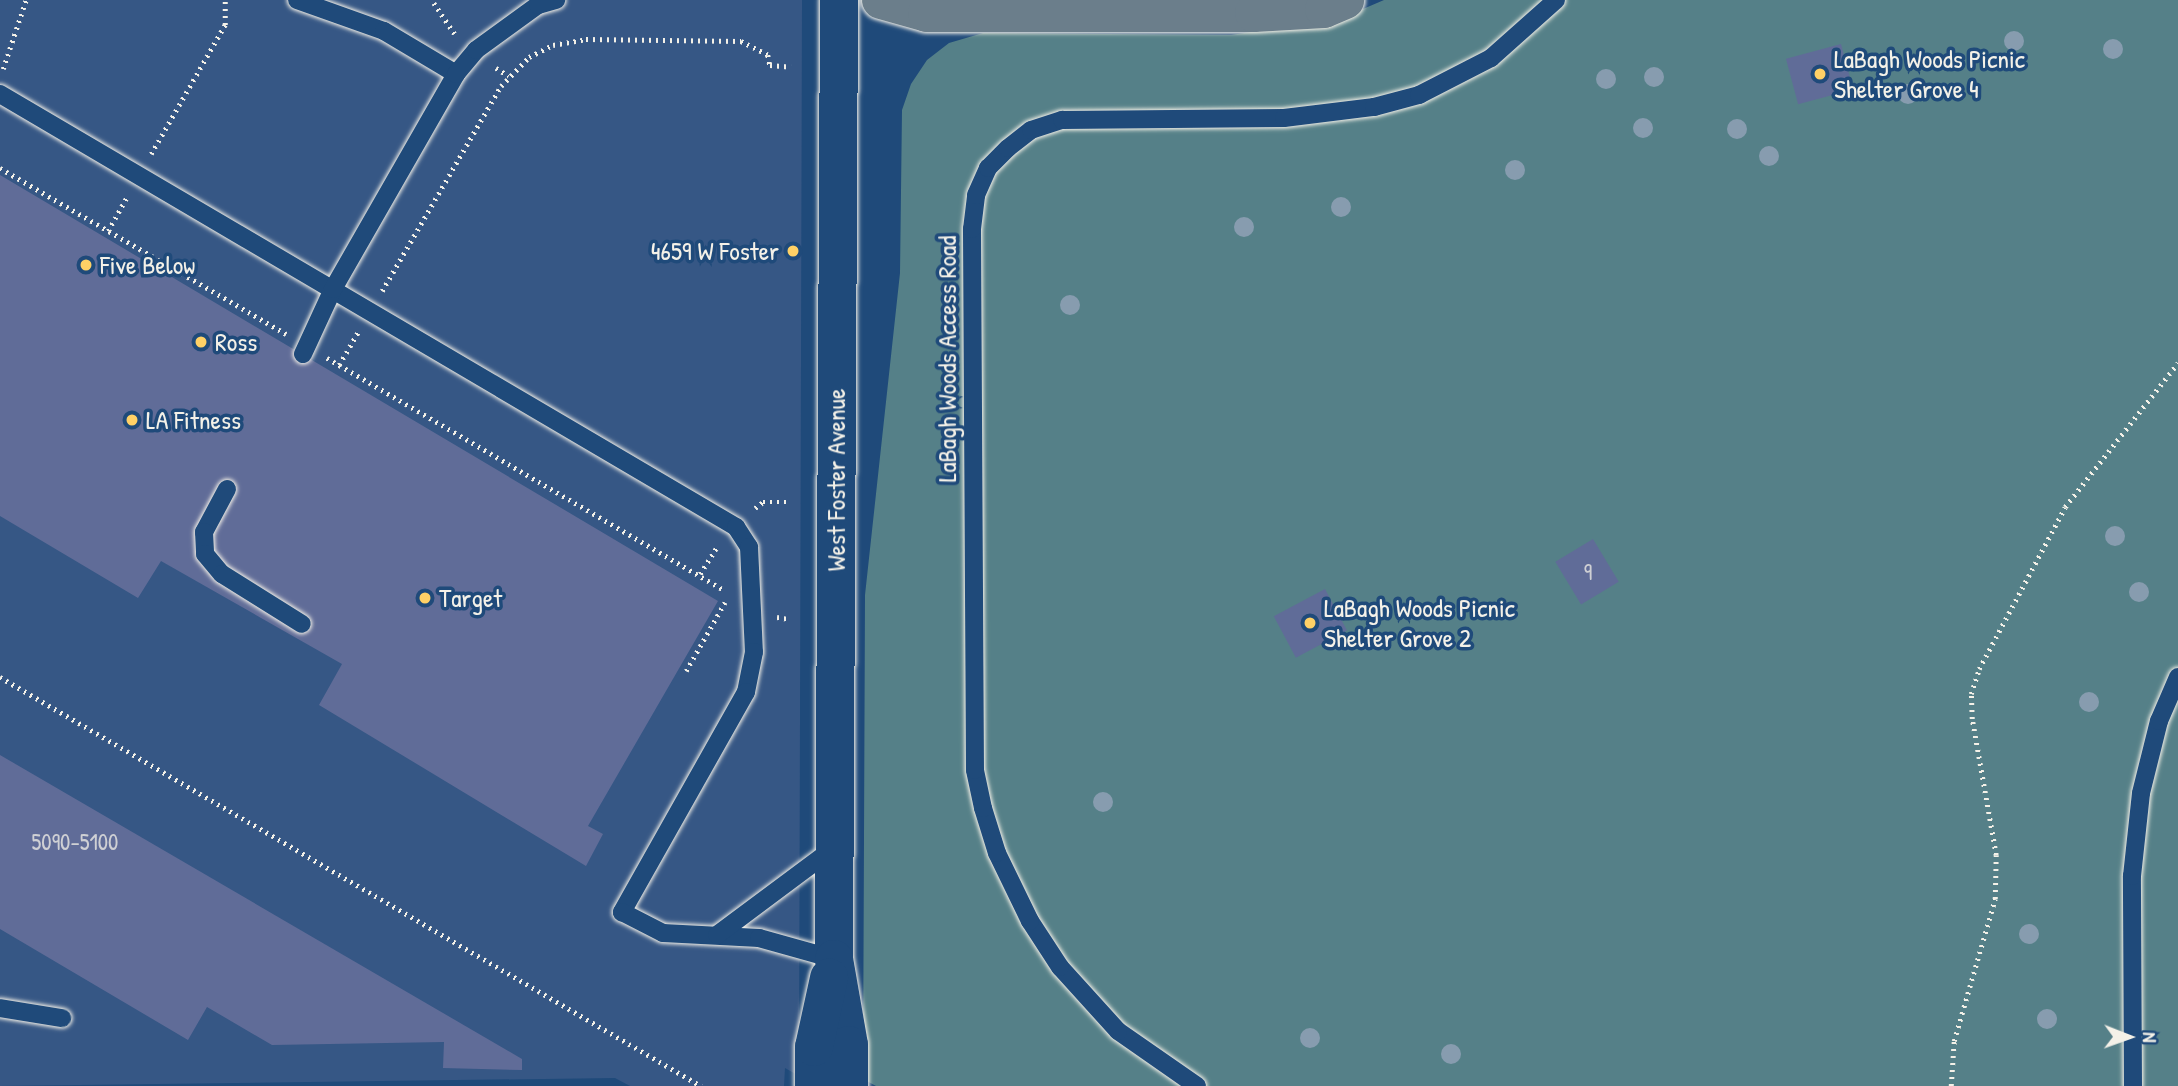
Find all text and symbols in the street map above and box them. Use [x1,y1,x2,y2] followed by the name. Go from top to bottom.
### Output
[1834,43,2025,104] place label: LaBagh Woods Picnic Shelter Grove 4
[1812,66,1828,82] marker: LaBagh Woods Picnic Shelter Grove 4
[651,235,779,267] place label: 4659 W Foster
[931,236,963,482] street label: LaBagh Woods Access Road
[785,243,801,259] marker: 4659 W Foster
[100,249,195,281] place label: Five Below
[78,257,94,273] marker: Five Below
[215,326,257,358] place label: Ross
[193,334,209,350] marker: Ross
[820,389,852,571] street label: West Foster Avenue
[146,404,241,436] place label: LA Fitness
[124,412,140,428] marker: LA Fitness
[1584,558,1592,586] house number: 9
[439,582,502,614] place label: Target
[417,590,433,606] marker: Target
[1324,592,1515,654] place label: LaBagh Woods Picnic Shelter Grove 2
[1302,615,1318,631] marker: LaBagh Woods Picnic Shelter Grove 2
[32,828,118,856] house number: 5090-5100
[2094,1002,2164,1072] north arrow
[2137,1032,2163,1043] text: N

